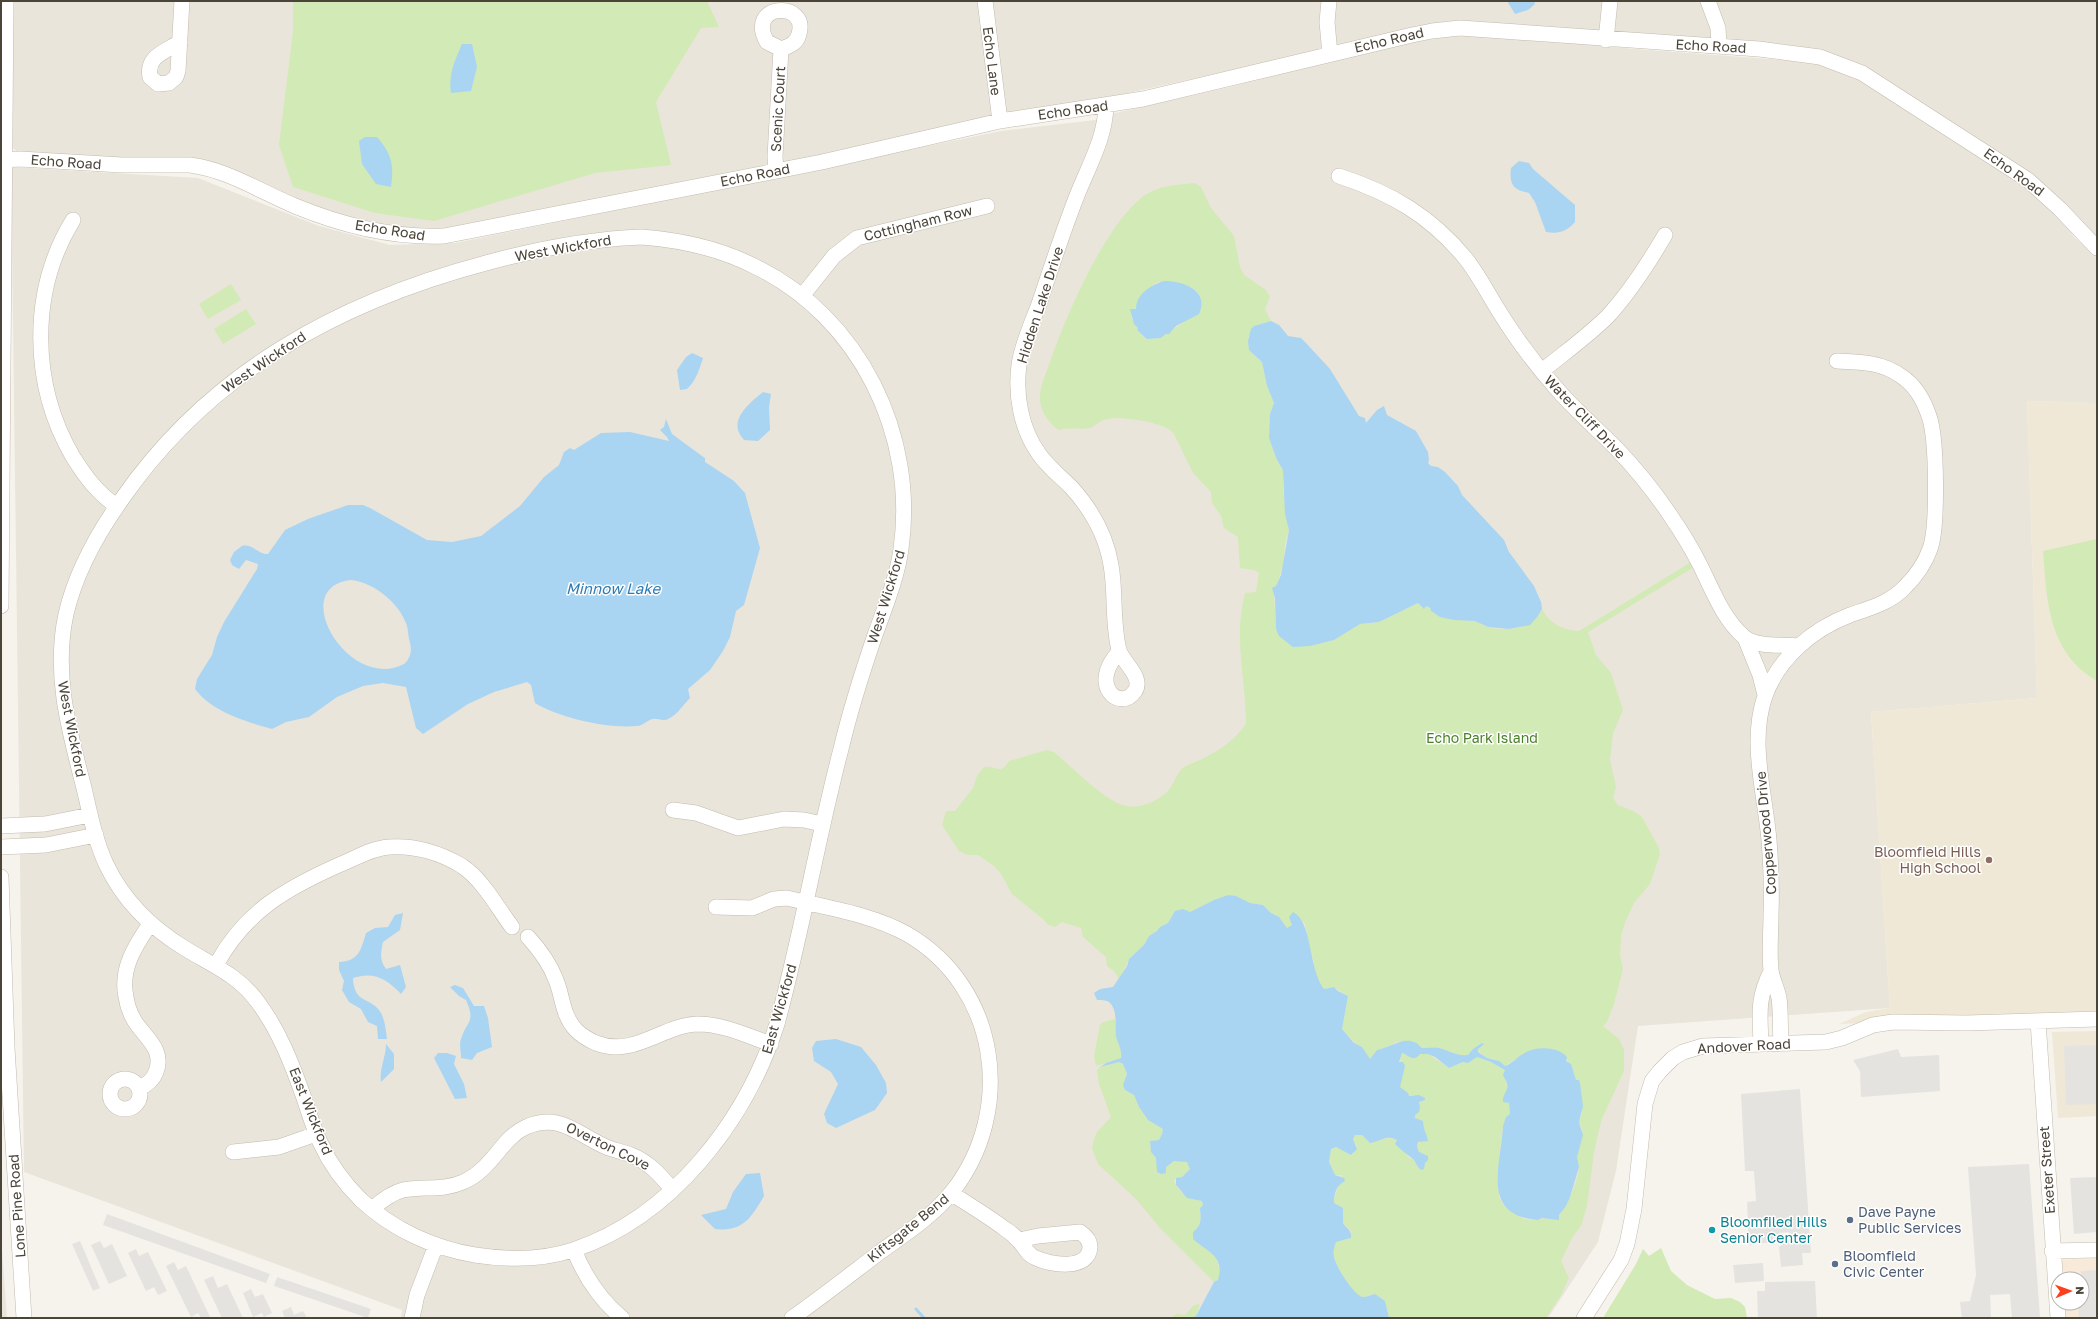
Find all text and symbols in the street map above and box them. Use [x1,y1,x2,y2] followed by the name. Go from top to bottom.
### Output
[1352,23,1425,56] street label: Echo Road
[980,26,1005,96] street label: Echo Lane
[1675,35,1747,56] street label: Echo Road
[767,66,788,152] street label: Scenic Court
[1037,96,1109,123] street label: Echo Road
[1981,144,2048,199] street label: Echo Road
[30,151,102,172] street label: Echo Road
[719,159,791,190] street label: Echo Road
[862,201,974,244] street label: Cottingham Row
[354,216,426,243] street label: Echo Road
[513,231,612,264] street label: West Wickford
[1013,244,1066,365] street label: Hidden Lake Drive
[219,327,309,396] street label: West Wickford
[1541,371,1630,462] street label: Water Cliff Drive
[863,548,908,646] street label: West Wickford
[566,579,661,597] water label: Minnow Lake
[55,679,90,778] street label: West Wickford
[1426,729,1538,746] park label: Echo Park Island
[1752,771,1779,895] street label: Copperwood Drive
[1874,843,1981,876] place label: Bloomfield Hills High School
[1984,855,1994,865] marker: Bloomfield Hills High School
[758,962,799,1056] street label: East Wickford
[1697,1035,1791,1056] street label: Andover Road
[286,1065,337,1157] street label: East Wickford
[563,1118,653,1173] street label: Overton Cove
[2035,1125,2058,1215] street label: Exeter Street
[4,1154,29,1258] street label: Lone Pine Road
[863,1190,952,1266] street label: Kiftsgate Bend
[1858,1203,1961,1236] place label: Dave Payne Public Services
[1720,1213,1827,1246] place label: Bloomfiled Hills Senior Center
[1845,1215,1855,1225] marker: Dave Payne Public Services
[1707,1225,1717,1235] marker: Bloomfiled Hills Senior Center
[1843,1247,1925,1280] place label: Bloomfield Civic Center
[1830,1259,1840,1269] marker: Bloomfield Civic Center
[2050,1271,2090,1311] north arrow
[2074,1286,2087,1295] text: N

